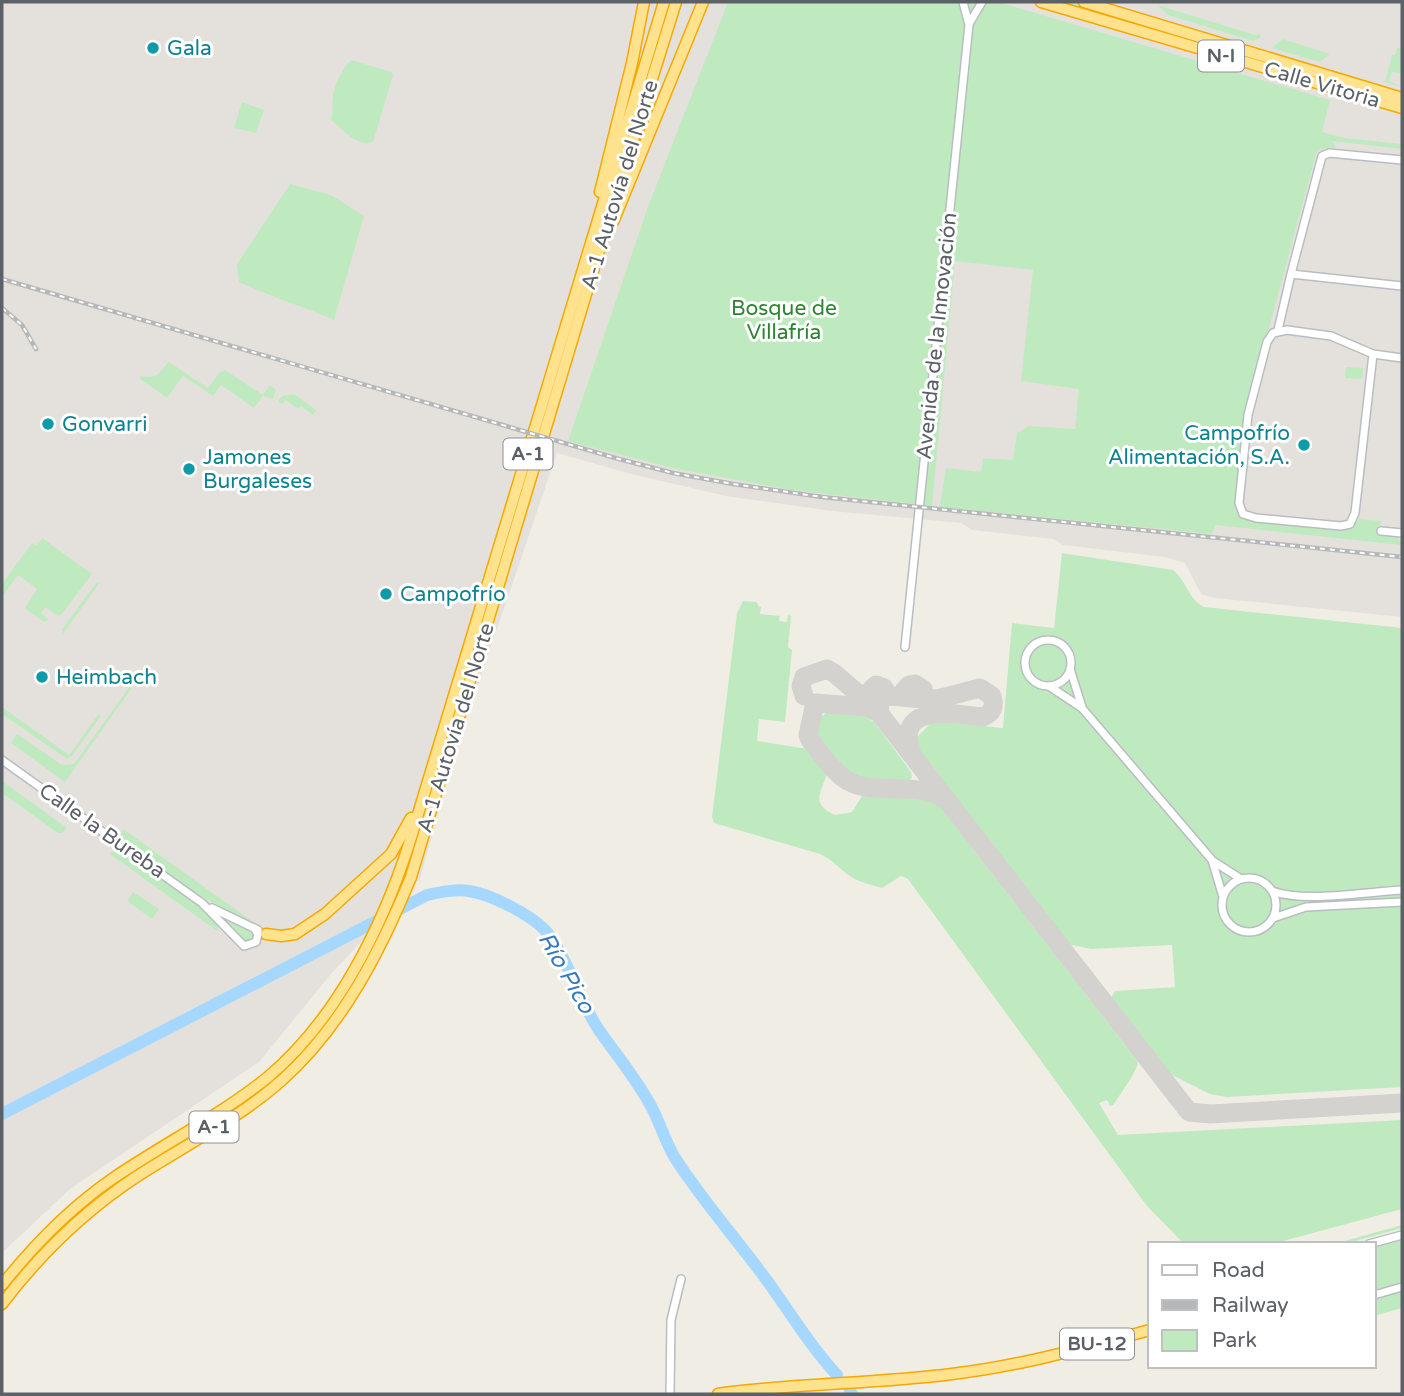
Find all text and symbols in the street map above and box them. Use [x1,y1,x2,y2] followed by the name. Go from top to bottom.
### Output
[167,36,212,61] place label: Gala
[145,40,161,56] marker: Gala
[1198,40,1244,72] road number: N-I
[1261,57,1383,113] street label: Calle Vitoria
[576,77,664,293] street label: A-1 Autovía del Norte
[912,211,962,461] street label: Avenida de la Innovación
[731,296,837,345] park label: Bosque de Villafría
[62,412,147,437] place label: Gonvarri
[40,416,56,432] marker: Gonvarri
[1108,421,1290,470] place label: Campofrío Alimentación, S.A.
[1296,437,1312,453] marker: Campofrío Alimentación, S.A.
[504,438,552,470] road number: A-1
[203,445,312,494] place label: Jamones Burgaleses
[181,461,197,477] marker: Jamones Burgaleses
[400,582,506,607] place label: Campofrío
[378,586,394,602] marker: Campofrío
[412,620,500,836] street label: A-1 Autovía del Norte
[56,665,157,690] place label: Heimbach
[34,669,50,685] marker: Heimbach
[34,778,170,884] street label: Calle la Bureba
[532,927,601,1020] water label: Río Pico
[190,1112,238,1142] road number: A-1
[1148,1242,1376,1368] legend
[1212,1258,1265,1283] text: Road
[1212,1293,1289,1318] text: Railway
[1060,1328,1134,1360] road number: BU-12
[1212,1328,1257,1353] text: Park

